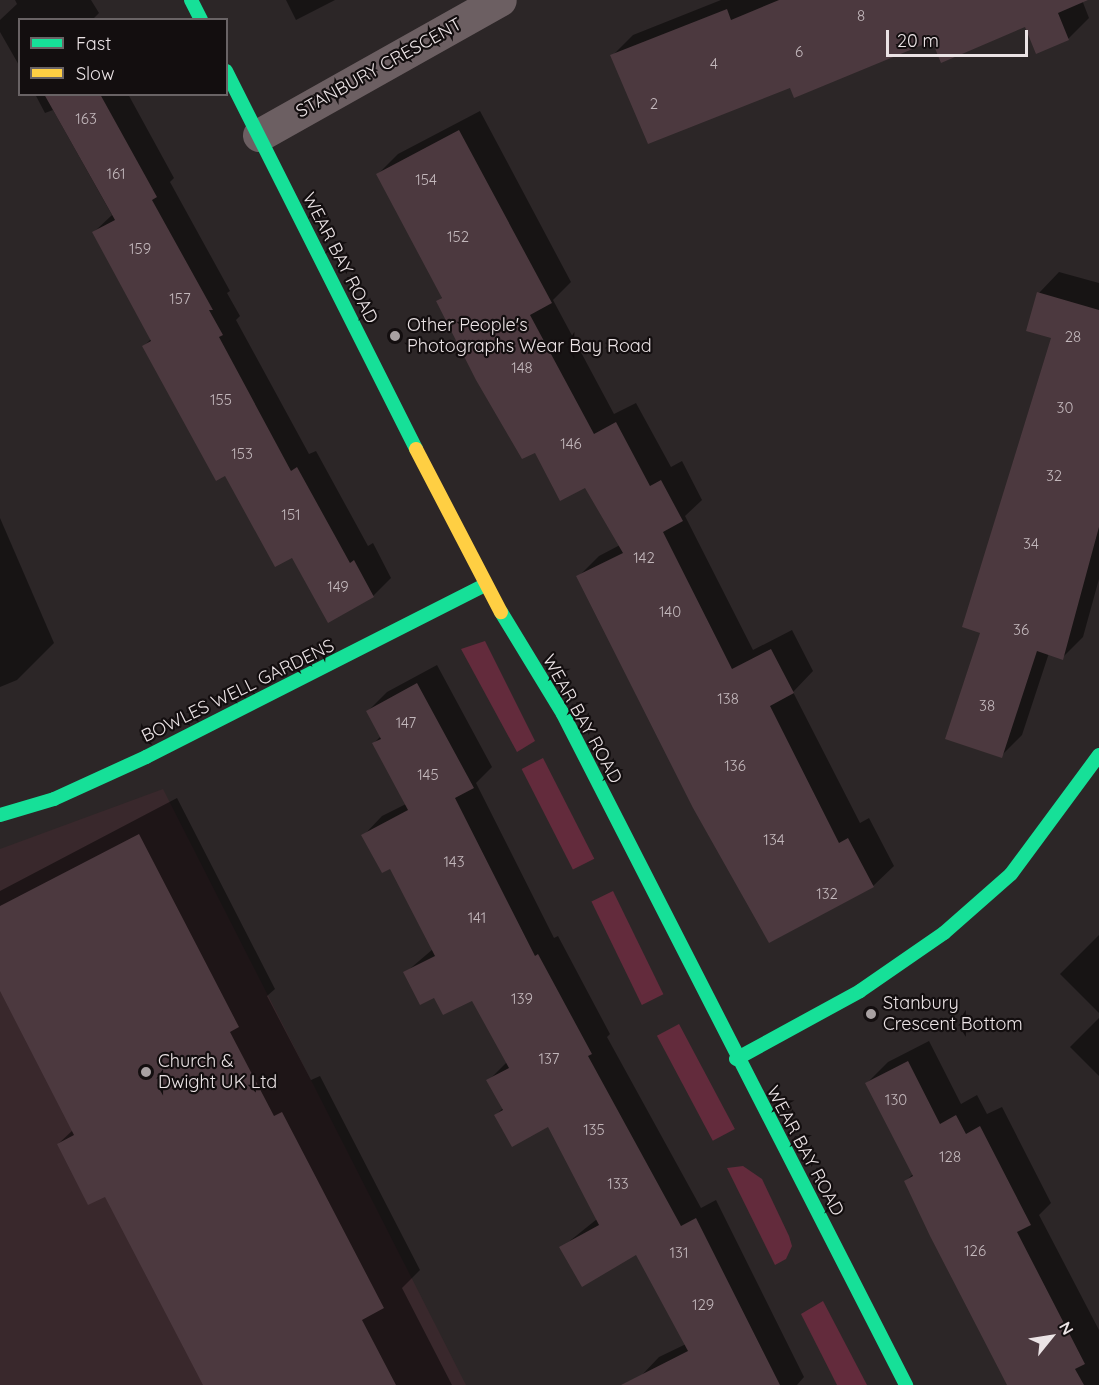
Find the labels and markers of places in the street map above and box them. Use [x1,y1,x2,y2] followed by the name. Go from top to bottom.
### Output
[407,315,652,358] place label: Other People's Photographs Wear Bay Road
[388,329,402,343] marker: Other People's Photographs Wear Bay Road
[883,993,1023,1036] place label: Stanbury Crescent Bottom
[864,1007,878,1021] marker: Stanbury Crescent Bottom
[158,1051,277,1094] place label: Church & Dwight UK Ltd
[139,1065,153,1079] marker: Church & Dwight UK Ltd

